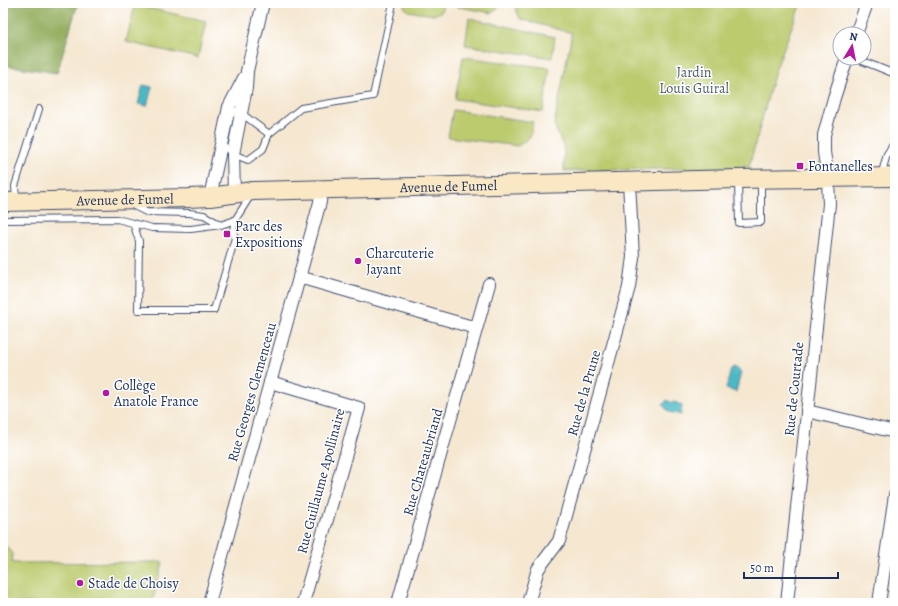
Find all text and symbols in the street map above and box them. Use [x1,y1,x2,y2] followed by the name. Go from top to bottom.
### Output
[832,26,872,66] north arrow
[848,29,859,45] text: N
[659,63,729,98] park label: Jardin Louis Guiral
[808,157,873,176] place label: Fontanelles
[795,161,805,171] marker: Fontanelles
[399,175,498,197] street label: Avenue de Fumel
[75,189,174,210] street label: Avenue de Fumel
[235,217,303,252] place label: Parc des Expositions
[222,229,232,239] marker: Parc des Expositions
[366,244,434,279] place label: Charcuterie Jayant
[353,256,363,266] marker: Charcuterie Jayant
[223,320,281,464] street label: Rue Georges Clemenceau
[780,341,808,437] street label: Rue de Courtade
[563,348,605,438] street label: Rue de la Prune
[113,376,198,411] place label: Collège Anatole France
[101,388,111,398] marker: Collège Anatole France
[292,406,350,556] street label: Rue Guillaume Apollinaire
[399,406,448,518] street label: Rue Chateaubriand
[744,554,838,580] scale bar
[750,560,774,576] text: 50 m
[88,574,179,593] place label: Stade de Choisy
[75,578,85,588] marker: Stade de Choisy

